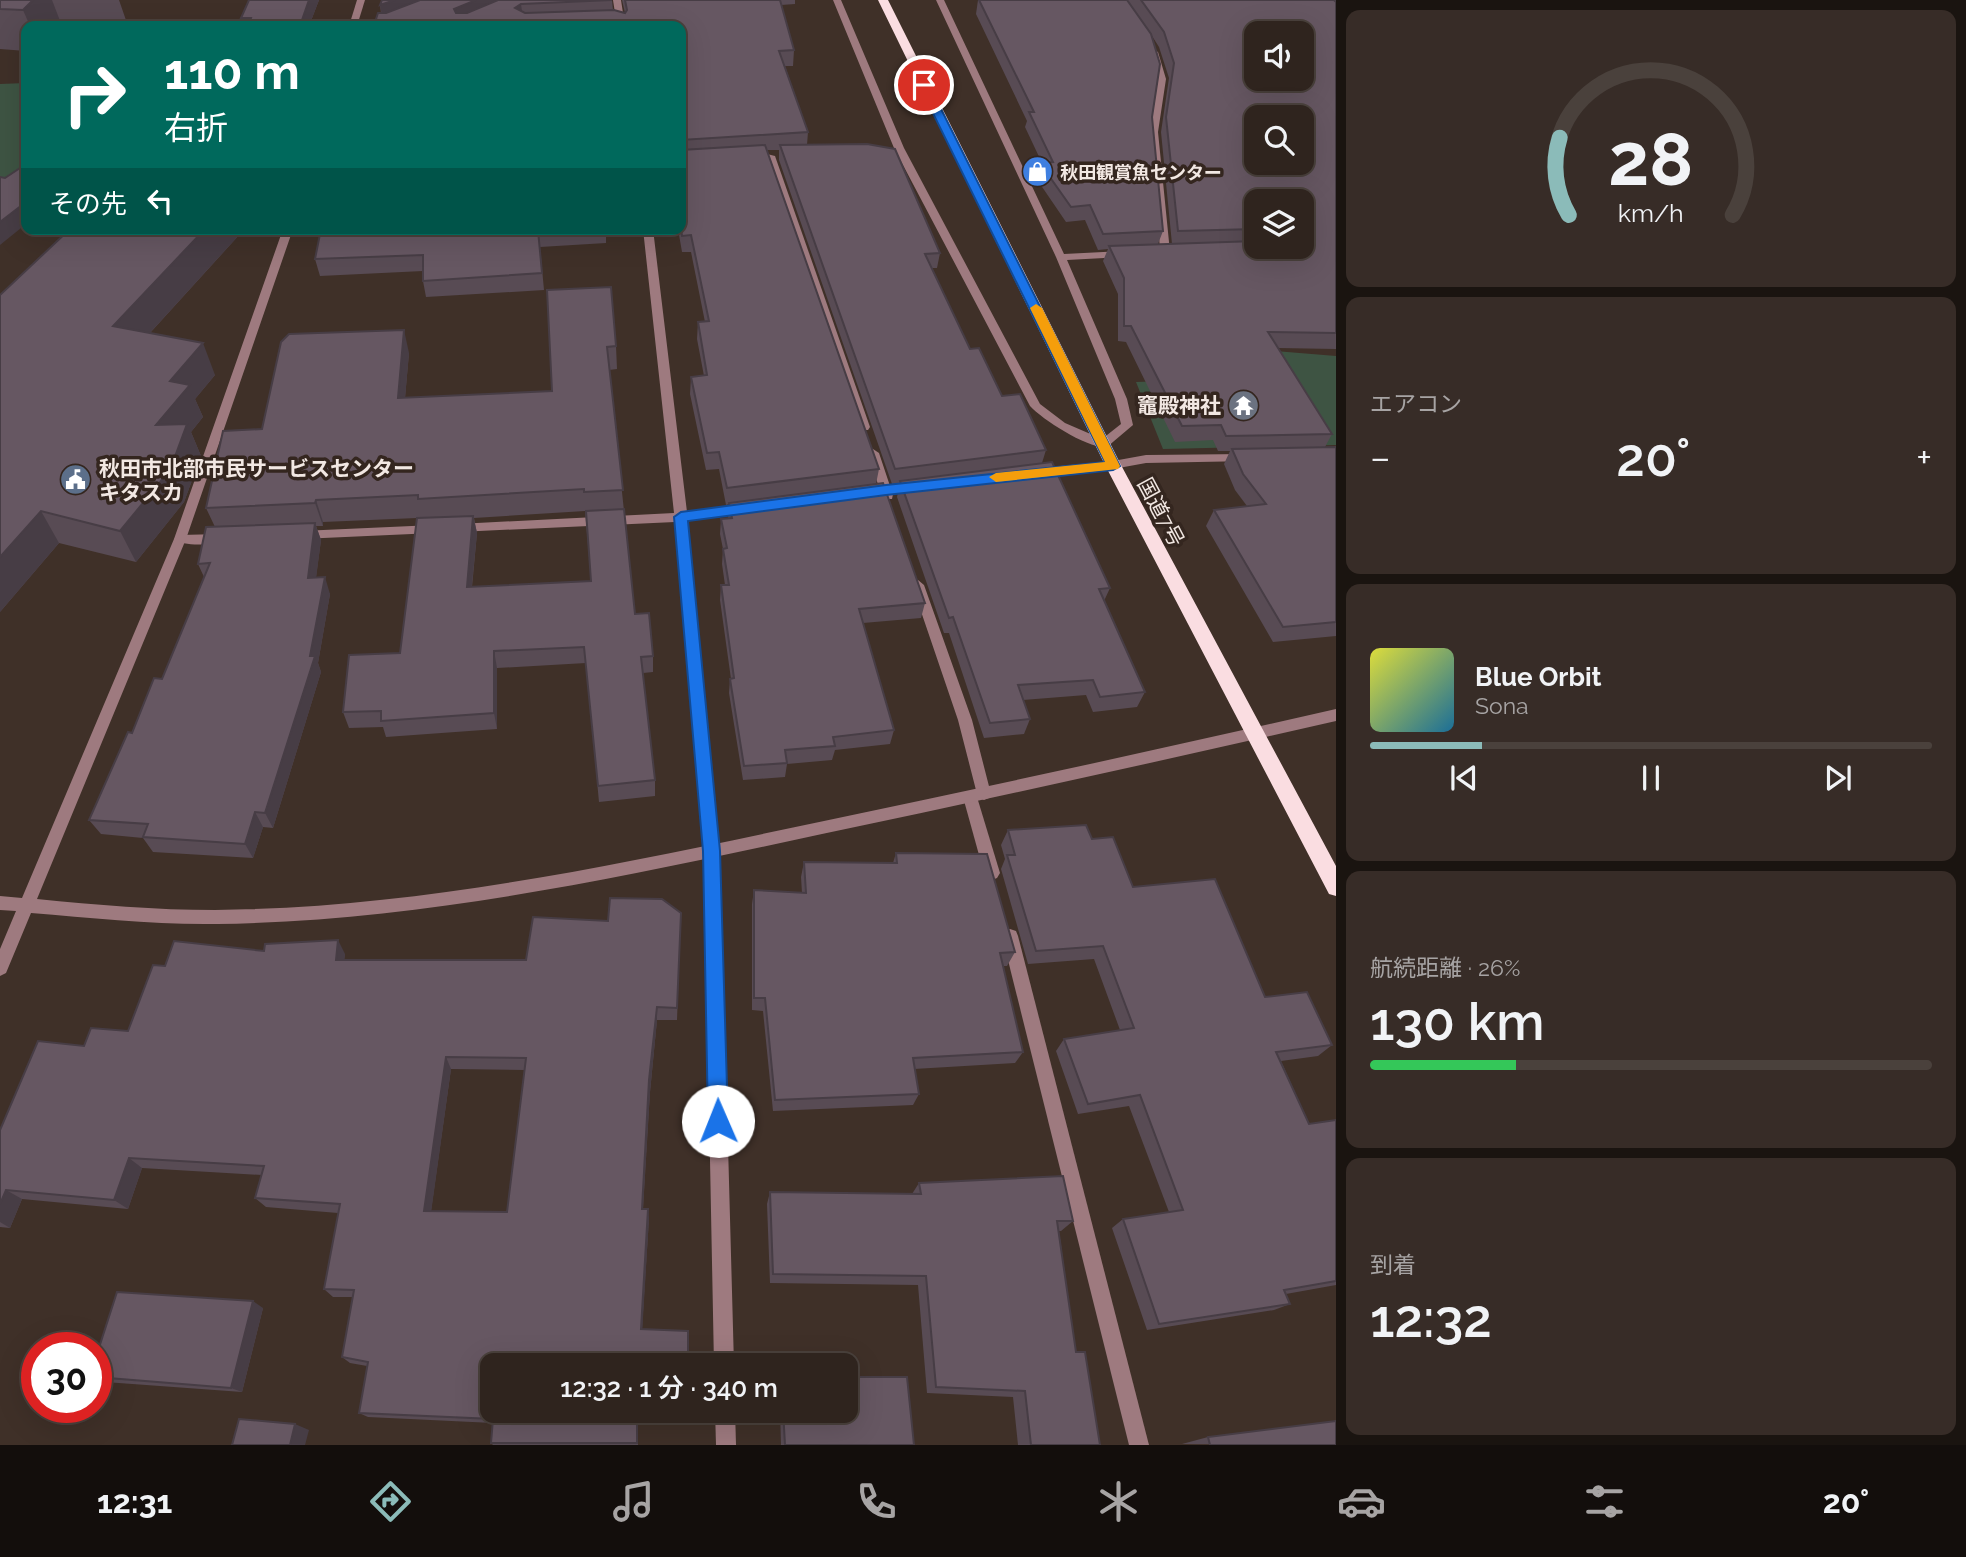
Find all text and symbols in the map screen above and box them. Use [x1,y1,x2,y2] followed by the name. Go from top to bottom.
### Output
[1244,21,1314,259] map controls
[1244,21,1314,91] button: sound
[164,43,300,100] text: 110 m
[49,49,140,140] icon: right
[894,55,954,115] pin
[905,66,943,104] icon: arrive
[1244,105,1314,175] button: search
[164,109,228,146] text: 右折
[1608,117,1694,202] text: 28
[1020,155,1054,189] shop icon: 秋田観賞魚センター
[1060,162,1222,183] place label: 秋田観賞魚センター
[141,182,179,220] icon: left
[49,189,127,219] text: その先
[1244,189,1314,259] button: layers
[1618,197,1684,227] text: km/h
[1227,388,1261,422] temple icon: 竈殿神社
[1370,390,1462,417] text: エアコン
[1137,393,1221,418] place label: 竈殿神社
[1616,427,1690,488] text: 20°
[1370,435,1390,480] text: −
[1916,435,1932,480] text: +
[99,456,414,505] place label: 秋田市北部市民サービスセンター キタスカ
[59,463,93,497] public building icon: 秋田市北部市民サービスセンター キタスカ
[1133,473,1189,551] street label: 国道7号
[1475,662,1602,692] text: Blue Orbit
[1475,692,1529,719] text: Sona
[1445,759,1483,797] icon: previous
[1632,759,1670,797] icon: pause
[1819,759,1857,797] icon: next
[1370,954,1520,981] text: 航続距離 · 26%
[1370,991,1545,1052] text: 130 km
[681,1084,755,1158] position arrow
[1370,1251,1416,1278] text: 到着
[1370,1288,1492,1349] text: 12:32
[21,1332,112,1423] speed limit sign: 30
[560,1373,778,1403] text: 12:32 · 1 分 · 340 m
[366,1477,415,1526] icon: directions
[609,1477,658,1526] icon: music
[852,1477,901,1526] icon: phone
[1094,1477,1143,1526] icon: climate
[1337,1477,1386,1526] icon: car
[1580,1477,1629,1526] icon: filters
[97,1483,172,1520] text: 12:31
[1823,1483,1869,1520] text: 20°

